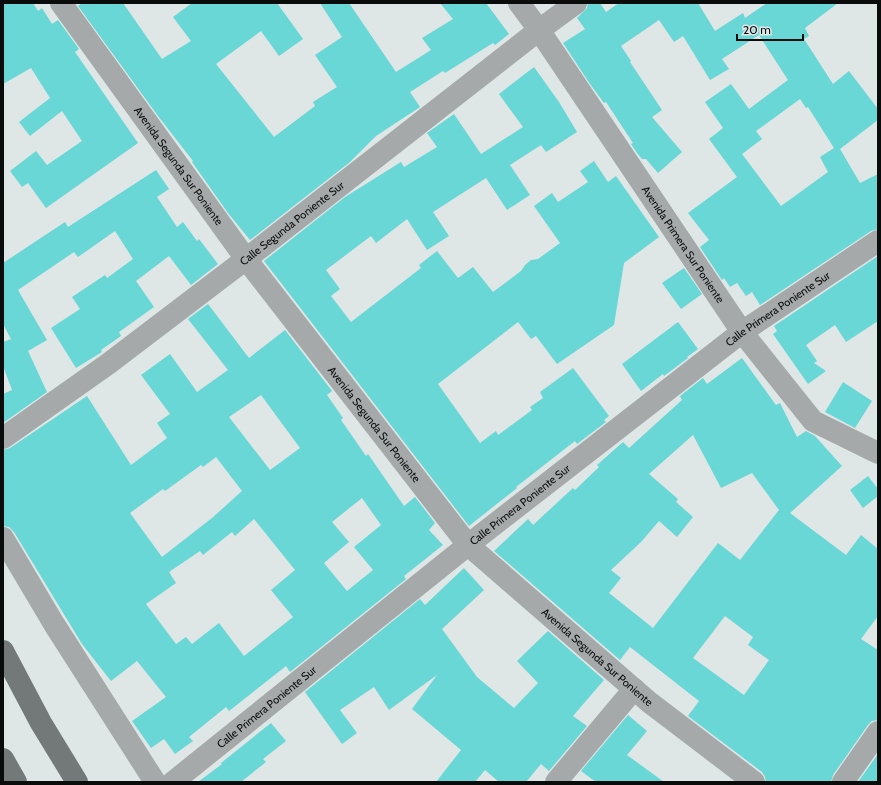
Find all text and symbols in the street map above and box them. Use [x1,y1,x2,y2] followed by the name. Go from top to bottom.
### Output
[737,16,803,42] scale bar
[743,22,771,37] text: 20 m
[131,104,226,228] street label: Avenida Segunda Sur Poniente
[237,178,347,268] street label: Calle Segunda Poniente Sur
[639,183,728,306] street label: Avenida Primera Sur Poniente
[722,268,833,349] street label: Calle Primera Poniente Sur
[325,363,424,485] street label: Avenida Segunda Sur Poniente
[467,461,573,548] street label: Calle Primera Poniente Sur
[539,605,656,710] street label: Avenida Segunda Sur Poniente
[214,662,320,751] street label: Calle Primera Poniente Sur

